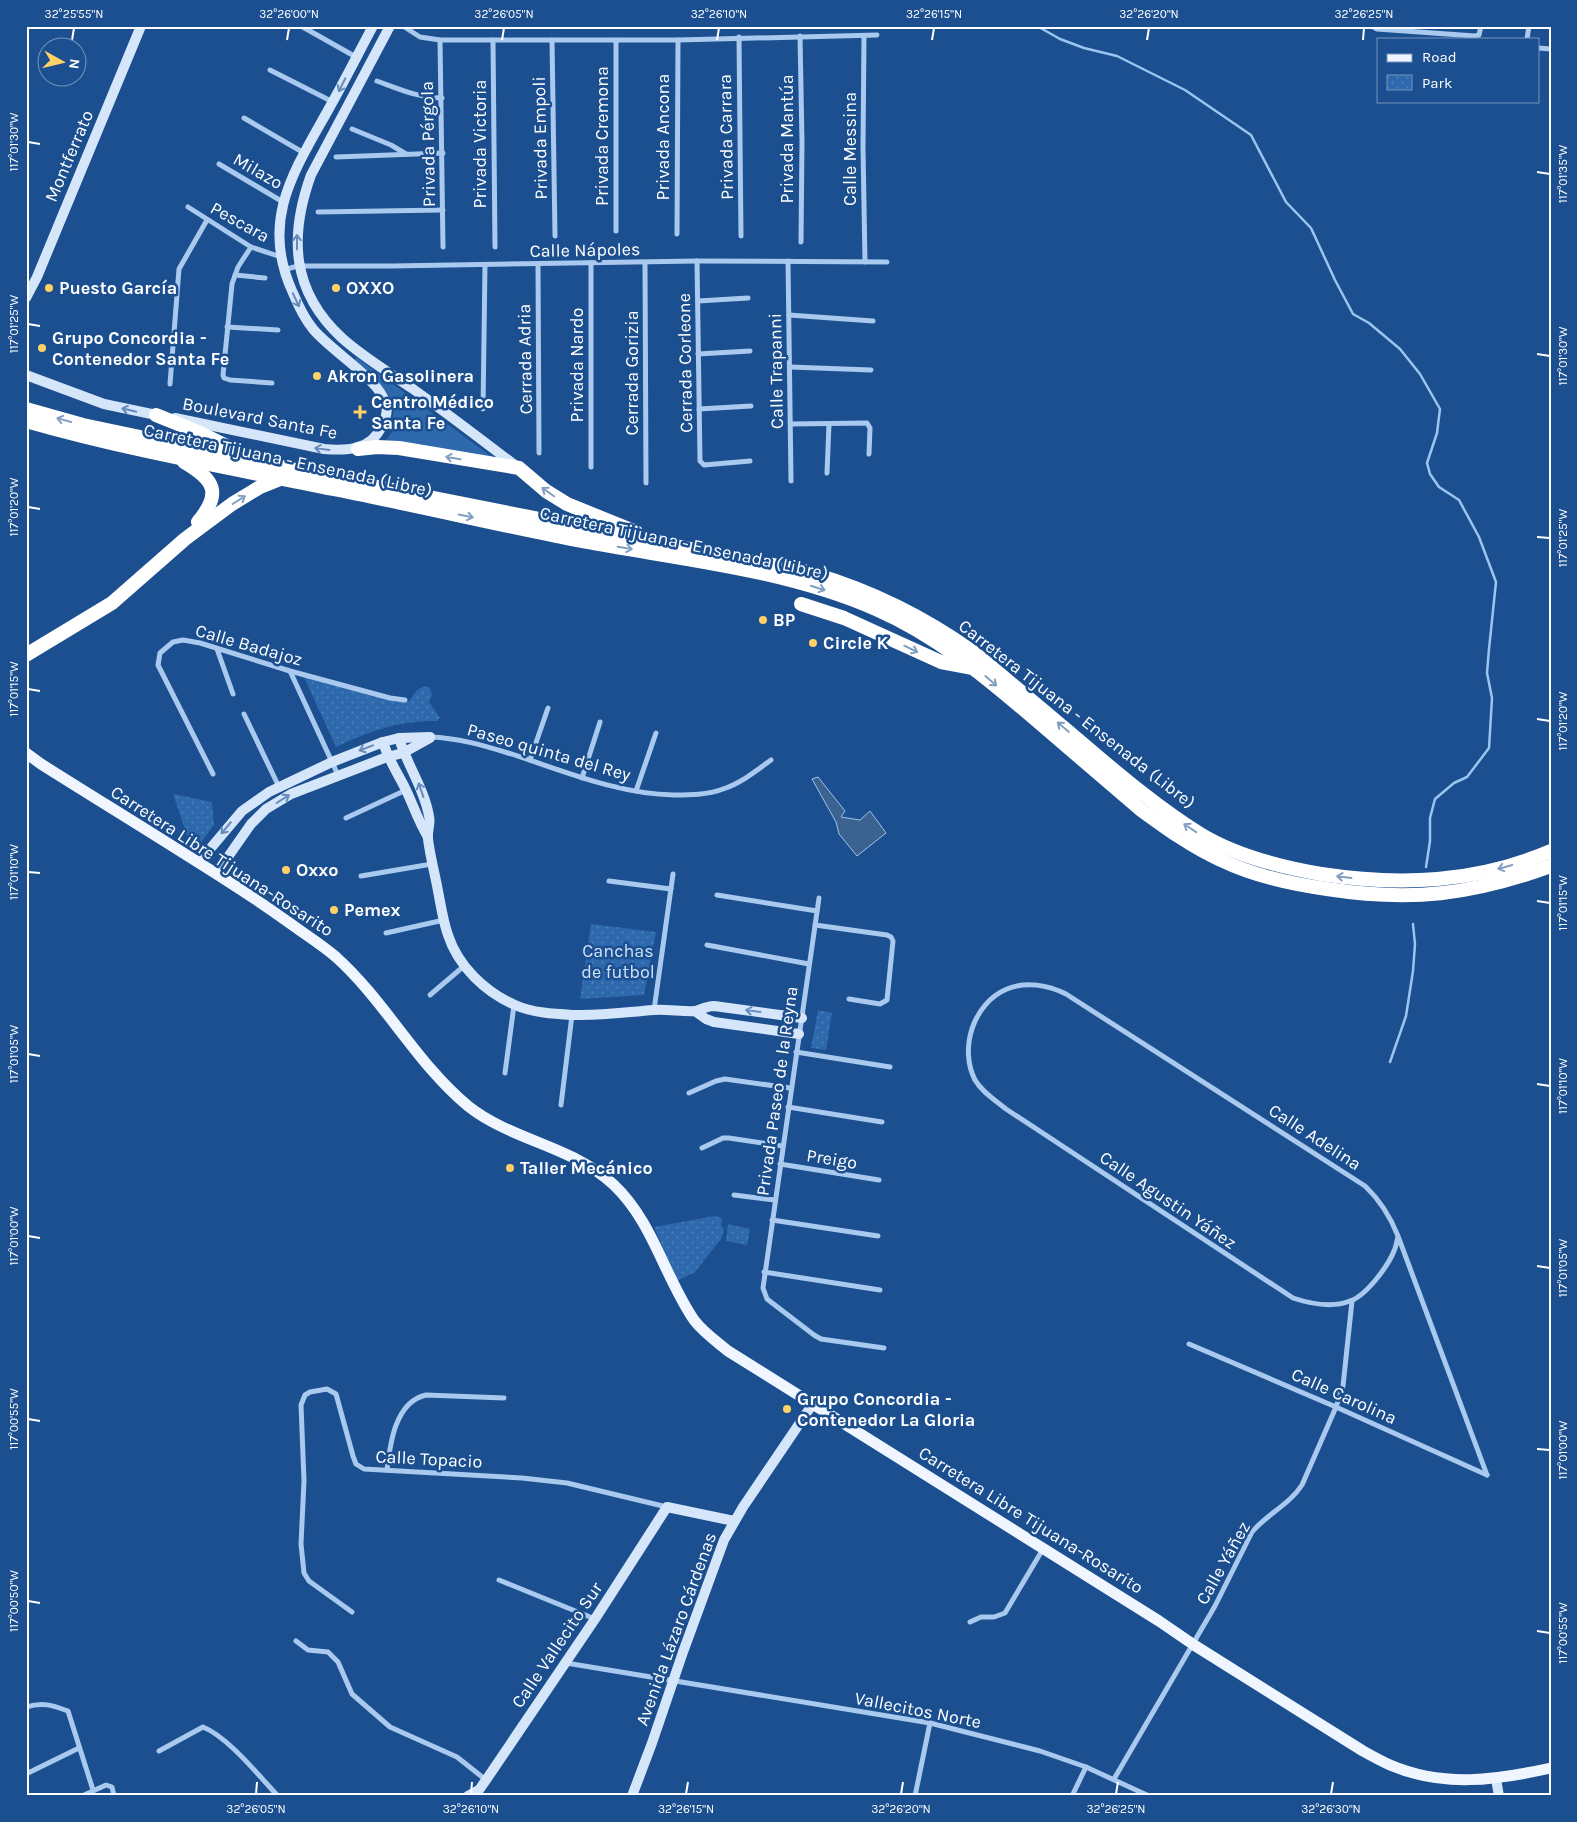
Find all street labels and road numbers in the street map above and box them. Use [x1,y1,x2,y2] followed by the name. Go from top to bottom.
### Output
[591,66,613,206] street label: Privada Cremona
[652,74,674,200] street label: Privada Ancona
[714,74,738,200] street label: Privada Carrara
[776,74,798,204] street label: Privada Mantúa
[528,76,552,200] street label: Privada Empoli
[469,80,491,208] street label: Privada Victoria
[416,81,440,207] street label: Privada Pérgola
[839,92,861,206] street label: Calle Messina
[40,107,98,205] street label: Montferrato
[229,148,287,194] street label: Milazo
[207,197,273,247] street label: Pescara
[529,238,641,262] street label: Calle Nápoles
[673,293,697,433] street label: Cerrada Corleone
[513,303,537,415] street label: Cerrada Adria
[566,308,588,422] street label: Privada Nardo
[621,310,643,436] street label: Cerrada Gorizia
[764,313,788,429] street label: Calle Trapanni
[181,392,339,444] street label: Boulevard Santa Fe
[142,419,434,501] street label: Carretera Tijuana - Ensenada (Libre)
[538,502,830,584] street label: Carretera Tijuana - Ensenada (Libre)
[954,615,1200,813] street label: Carretera Tijuana - Ensenada (Libre)
[193,619,305,671] street label: Calle Badajoz
[465,718,634,786] street label: Paseo quinta del Rey
[107,781,337,941] street label: Carretera Libre Tijuana-Rosarito
[751,985,803,1197] street label: Privada Paseo de la Reyna
[1265,1099,1365,1175] street label: Calle Adelina
[805,1144,859,1174] street label: Preigo
[1096,1146,1240,1254] street label: Calle Agustin Yáñez
[1288,1363,1400,1429] street label: Calle Carolina
[915,1442,1147,1598] street label: Carretera Libre Tijuana-Rosarito
[375,1445,483,1473] street label: Calle Topacio
[1191,1517,1255,1609] street label: Calle Yáñez
[631,1529,721,1729] street label: Avenida Lázaro Cárdenas
[507,1577,608,1712] street label: Calle Vallecito Sur
[853,1687,983,1733] street label: Vallecitos Norte

